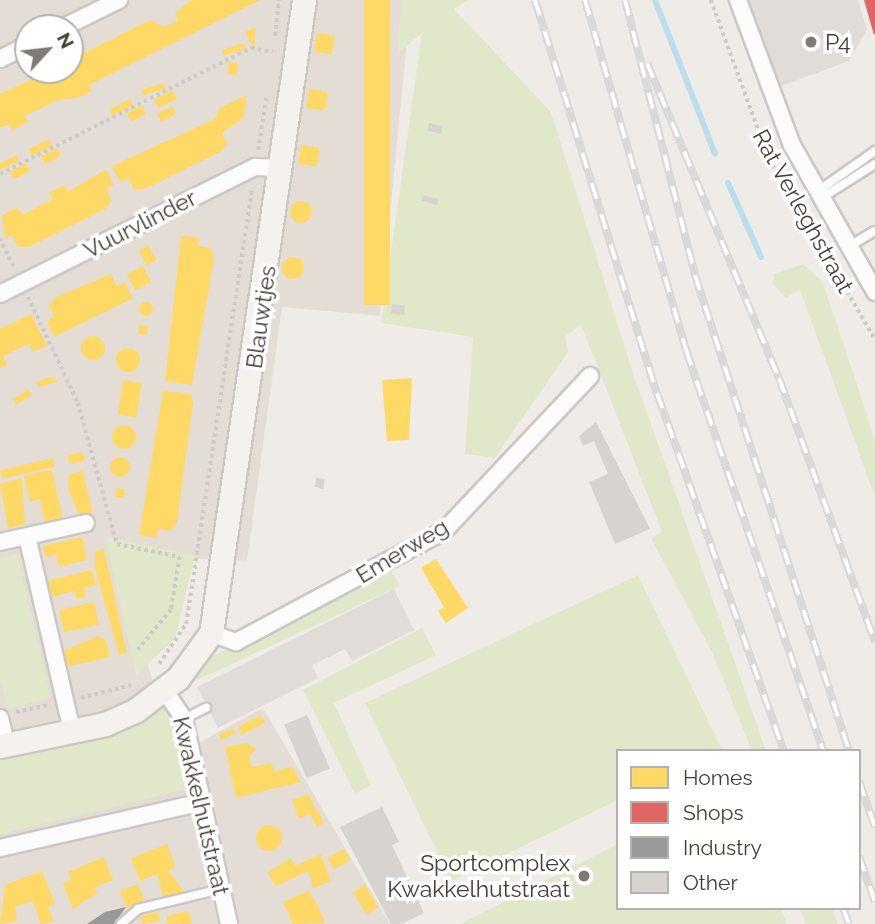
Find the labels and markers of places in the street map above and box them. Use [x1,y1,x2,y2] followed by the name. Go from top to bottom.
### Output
[825,28,851,56] place label: P4
[803,34,819,50] marker: P4
[387,849,570,903] place label: Sportcomplex Kwakkelhutstraat
[576,868,592,884] marker: Sportcomplex Kwakkelhutstraat

